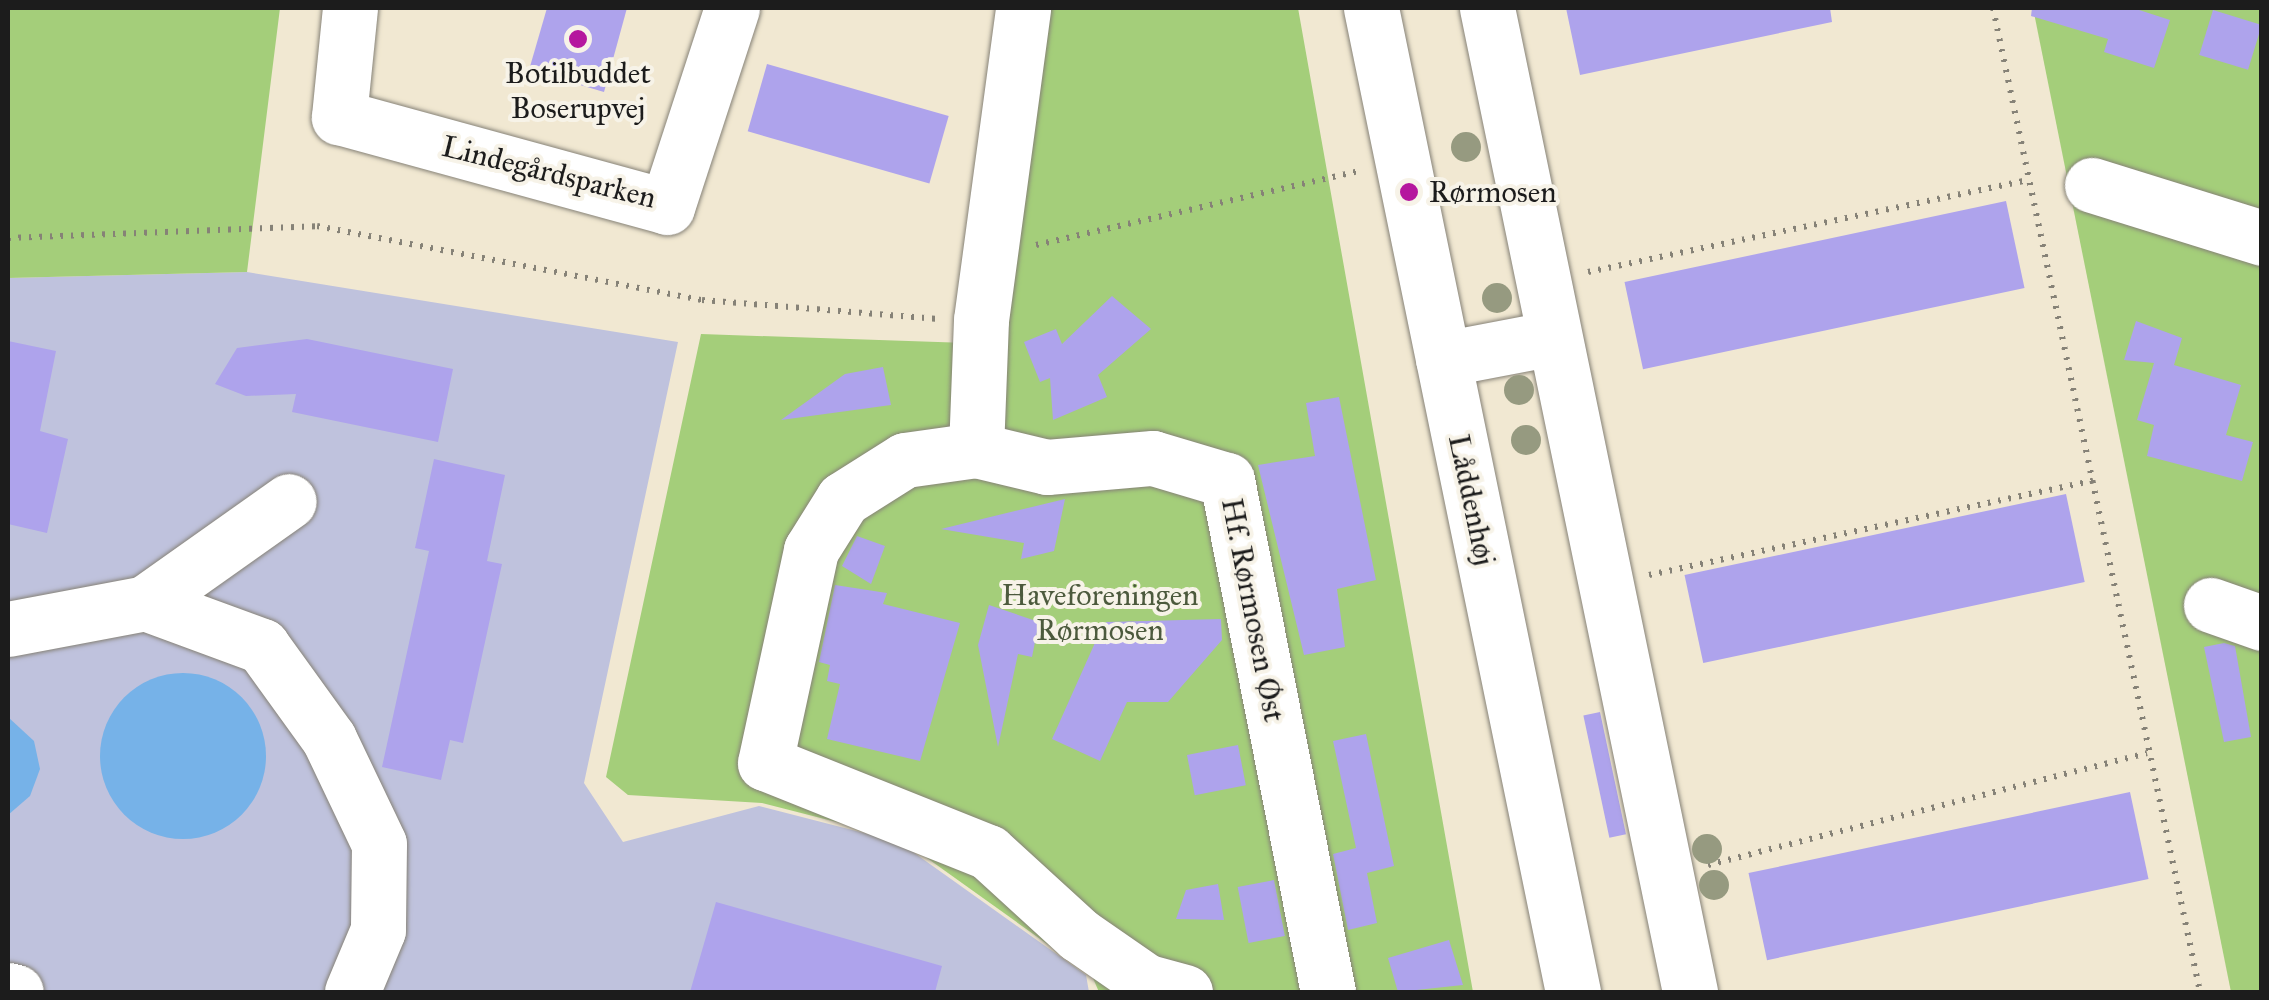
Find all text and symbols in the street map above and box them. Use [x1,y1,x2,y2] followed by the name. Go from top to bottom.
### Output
[567,28,589,50] marker: Botilbuddet Boserupvej
[505,55,651,126] place label: Botilbuddet Boserupvej
[438,128,660,216] street label: Lindegårdsparken
[1429,174,1556,210] place label: Rørmosen
[1398,181,1420,203] marker: Rørmosen
[1441,431,1503,569] street label: Låddenhøj
[1214,495,1292,725] street label: Hf. Rørmosen Øst
[1002,577,1198,648] park label: Haveforeningen Rørmosen

